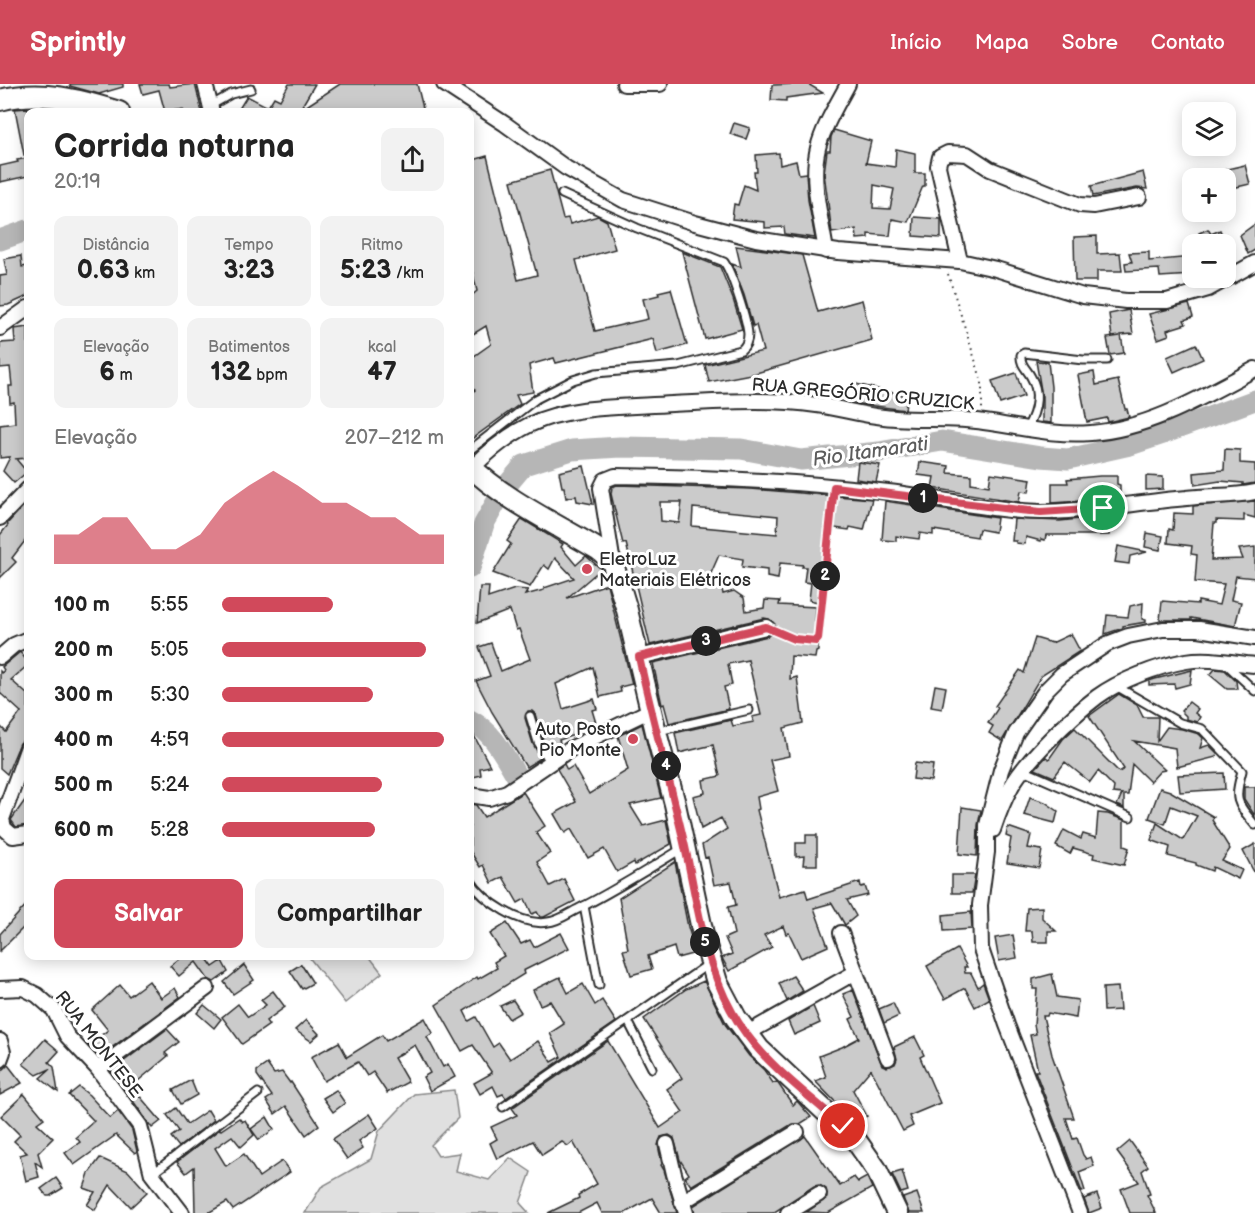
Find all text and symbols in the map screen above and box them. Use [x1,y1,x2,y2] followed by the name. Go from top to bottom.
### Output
[30,26,126,59] text: Sprintly
[890,30,942,55] text: Início
[975,30,1029,55] text: Mapa
[1062,30,1118,55] text: Sobre
[1151,30,1225,55] text: Contato
[1182,102,1236,288] map controls
[1182,102,1236,156] button: layers
[54,127,295,167] text: Corrida noturna
[381,128,444,191] button: share
[1182,168,1236,222] button: +
[54,170,101,194] text: 20:19
[1182,234,1236,288] button: −
[82,236,150,255] text: Distância
[224,236,274,255] text: Tempo
[361,236,403,255] text: Ritmo
[77,255,130,286] text: 0.63
[223,255,275,286] text: 3:23
[340,255,391,286] text: 5:23
[130,264,155,283] text: km
[391,264,424,283] text: /km
[83,338,149,357] text: Elevação
[208,338,290,357] text: Batimentos
[368,338,396,357] text: kcal
[99,357,115,388] text: 6
[210,357,252,388] text: 132
[367,357,397,388] text: 47
[115,366,133,385] text: m
[252,366,288,385] text: bpm
[751,372,976,415] street label: RUA GREGÓRIO CRUZICK
[54,426,137,450] text: Elevação
[344,426,444,450] text: 207–212 m
[811,432,931,472] water label: Rio Itamarati
[1077,482,1128,533] pin
[908,483,938,513] pin: 1
[920,488,926,507] text: 1
[1086,491,1119,524] icon: arrive
[599,549,751,591] place label: EletroLuz Materiais Elétricos
[810,561,840,591] pin: 2
[580,562,594,576] marker: EletroLuz Materiais Elétricos
[820,566,830,585] text: 2
[54,593,110,617] text: 100 m
[150,593,188,617] text: 5:55
[691,626,721,656] pin: 3
[701,631,711,650] text: 3
[54,638,113,662] text: 200 m
[150,638,189,662] text: 5:05
[54,683,113,707] text: 300 m
[150,683,190,707] text: 5:30
[535,719,621,761] place label: Auto Posto Pio Monte
[54,728,113,752] text: 400 m
[150,728,189,752] text: 4:59
[626,732,640,746] marker: Auto Posto Pio Monte
[651,751,681,781] pin: 4
[661,756,671,775] text: 4
[54,773,113,797] text: 500 m
[150,773,189,797] text: 5:24
[54,818,114,842] text: 600 m
[150,818,189,842] text: 5:28
[54,879,243,948] button: Salvar
[255,879,444,948] button: Compartilhar
[690,927,720,957] pin: 5
[700,932,710,951] text: 5
[50,987,147,1102] street label: RUA MONTESE
[817,1100,868,1151] pin
[826,1109,859,1142] icon: check

